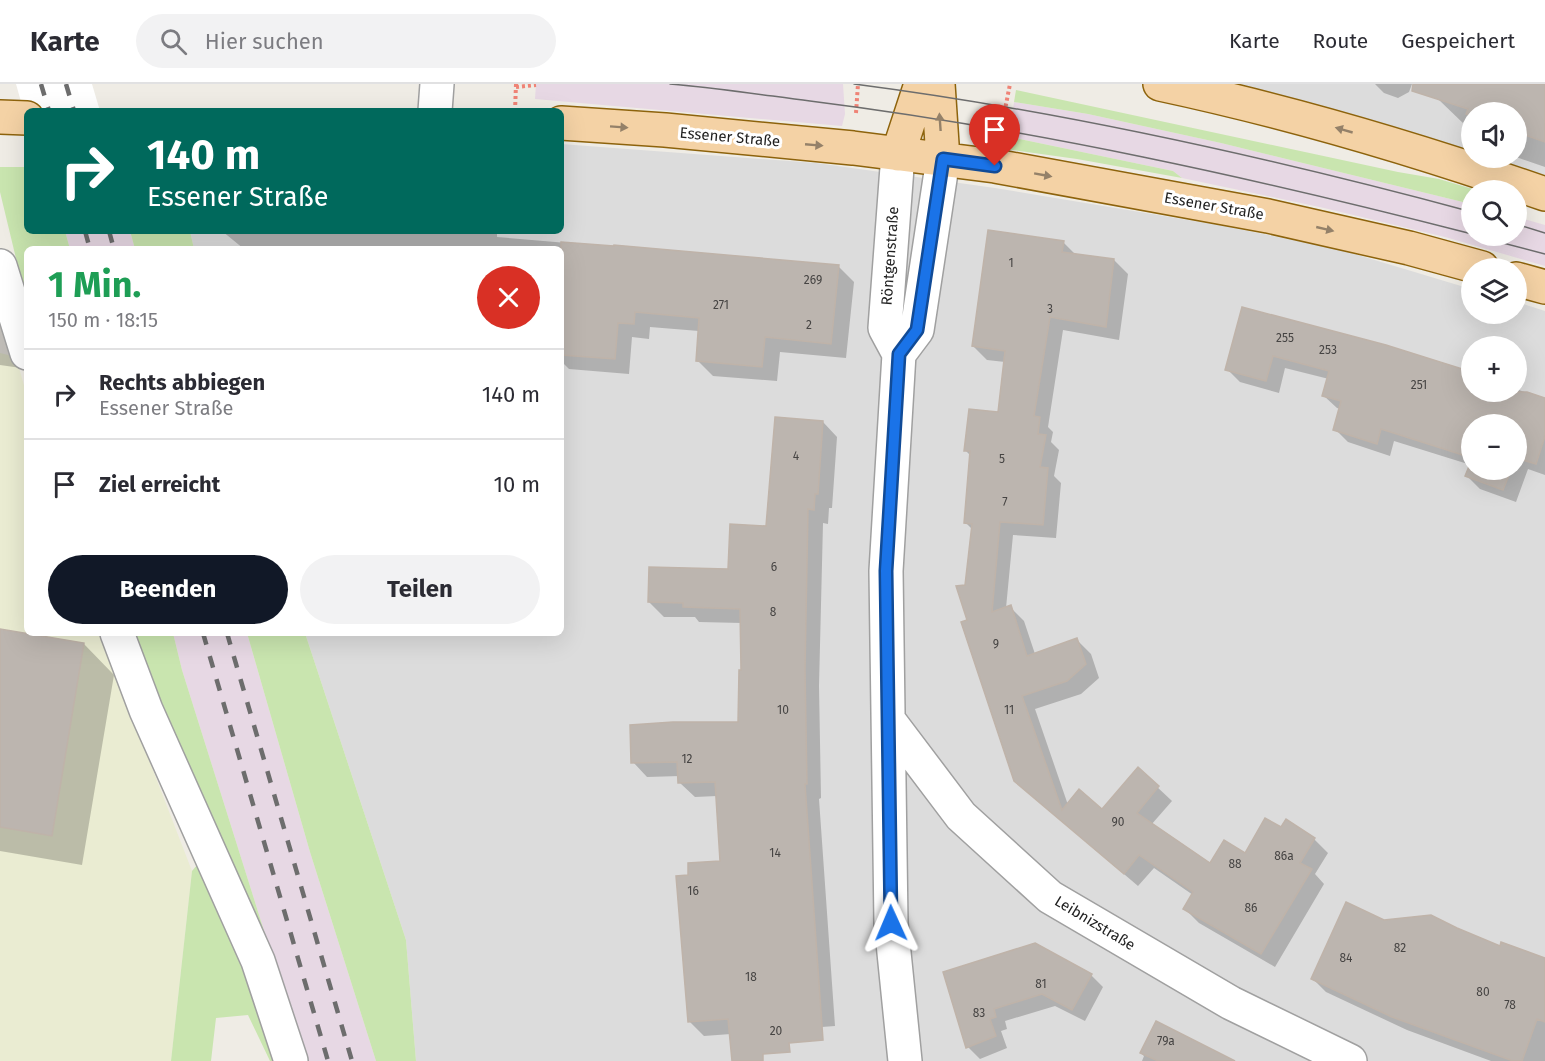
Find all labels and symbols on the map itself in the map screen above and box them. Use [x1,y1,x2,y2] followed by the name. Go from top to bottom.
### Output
[969,104,1020,166] pin
[936,112,945,131] one-way arrow
[610,122,629,132] one-way arrow
[679,124,781,150] street label: Essener Straße
[1334,125,1352,134] one-way arrow
[804,140,823,150] one-way arrow
[1033,171,1052,180] one-way arrow
[1163,188,1265,224] street label: Essener Straße
[878,206,902,306] street label: Röntgenstraße
[1316,224,1334,234] one-way arrow
[1008,256,1014,270] house number: 1
[804,273,822,287] house number: 269
[713,298,729,312] house number: 271
[1047,302,1053,316] house number: 3
[806,318,812,332] house number: 2
[1276,331,1294,345] house number: 255
[1319,343,1337,357] house number: 253
[1411,378,1427,392] house number: 251
[793,449,800,463] house number: 4
[999,452,1005,466] house number: 5
[1002,495,1008,509] house number: 7
[771,560,777,574] house number: 6
[770,605,777,619] house number: 8
[993,637,999,651] house number: 9
[777,703,789,717] house number: 10
[1004,703,1014,717] house number: 11
[681,752,693,766] house number: 12
[1112,815,1125,829] house number: 90
[769,846,781,860] house number: 14
[1274,849,1294,863] house number: 86a
[1228,857,1242,871] house number: 88
[687,884,699,898] house number: 16
[859,891,923,955] position arrow
[1051,892,1139,954] street label: Leibnizstraße
[1244,901,1258,915] house number: 86
[1394,941,1406,955] house number: 82
[1340,951,1353,965] house number: 84
[745,970,757,984] house number: 18
[1035,977,1047,991] house number: 81
[1476,985,1490,999] house number: 80
[1504,998,1516,1012] house number: 78
[973,1006,985,1020] house number: 83
[770,1024,783,1038] house number: 20
[1157,1034,1175,1048] house number: 79a

